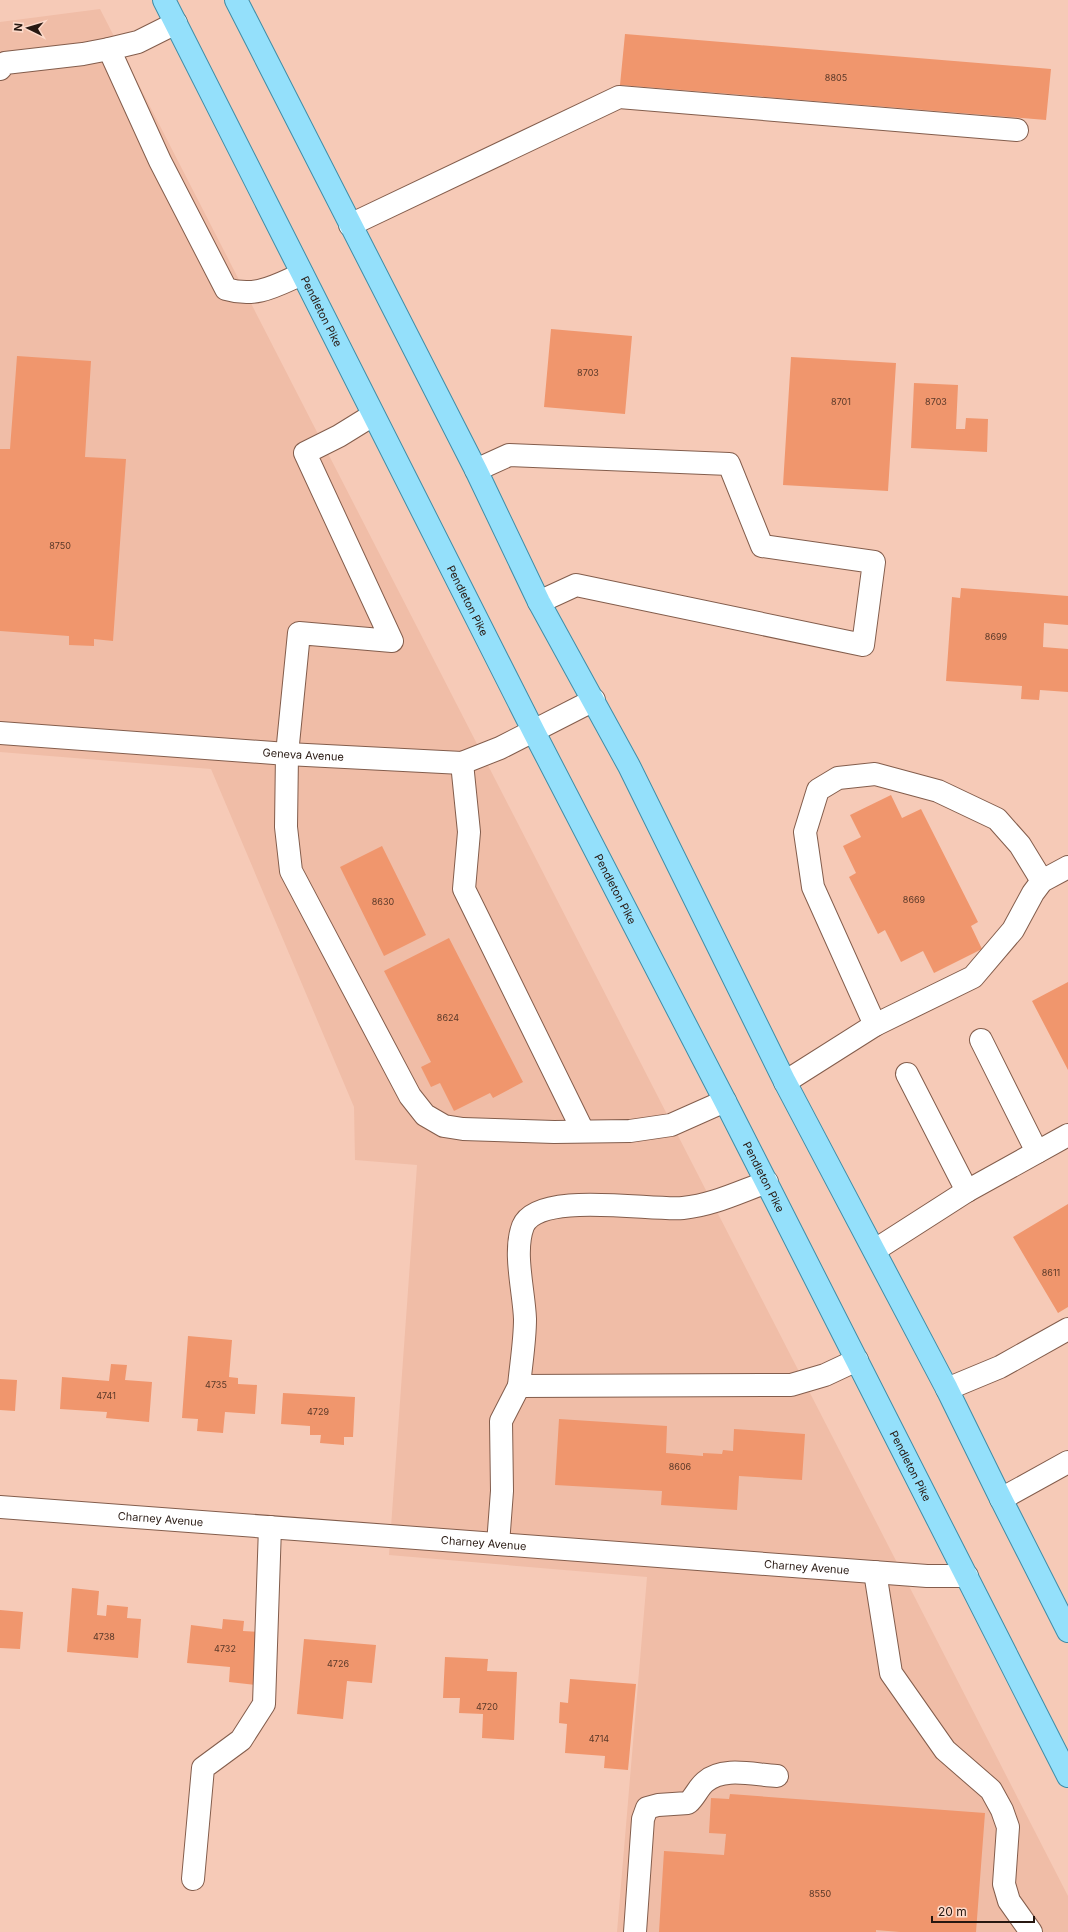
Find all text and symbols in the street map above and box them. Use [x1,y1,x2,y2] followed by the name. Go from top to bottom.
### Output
[8,8,48,48] north arrow
[11,22,25,32] text: N
[825,72,847,83] house number: 8805
[298,274,345,349] street label: Pendleton Pike
[577,367,599,378] house number: 8703
[831,396,851,407] house number: 8701
[925,396,947,407] house number: 8703
[49,540,71,551] house number: 8750
[444,563,491,638] street label: Pendleton Pike
[985,631,1008,642] house number: 8699
[262,745,344,764] street label: Geneva Avenue
[591,851,639,927] street label: Pendleton Pike
[903,894,926,905] house number: 8669
[372,896,395,907] house number: 8630
[437,1012,459,1023] house number: 8624
[740,1139,787,1215] street label: Pendleton Pike
[1042,1267,1060,1278] house number: 8611
[205,1379,227,1390] house number: 4735
[96,1390,116,1401] house number: 4741
[307,1406,329,1417] house number: 4729
[887,1428,934,1504] street label: Pendleton Pike
[669,1461,692,1472] house number: 8606
[117,1509,204,1529] street label: Charney Avenue
[440,1533,527,1553] street label: Charney Avenue
[763,1557,850,1577] street label: Charney Avenue
[93,1631,115,1642] house number: 4738
[214,1643,236,1654] house number: 4732
[327,1658,349,1669] house number: 4726
[476,1701,498,1712] house number: 4720
[589,1733,609,1744] house number: 4714
[809,1888,831,1899] house number: 8550
[932,1898,1034,1924] scale bar
[938,1904,967,1919] text: 20 m

